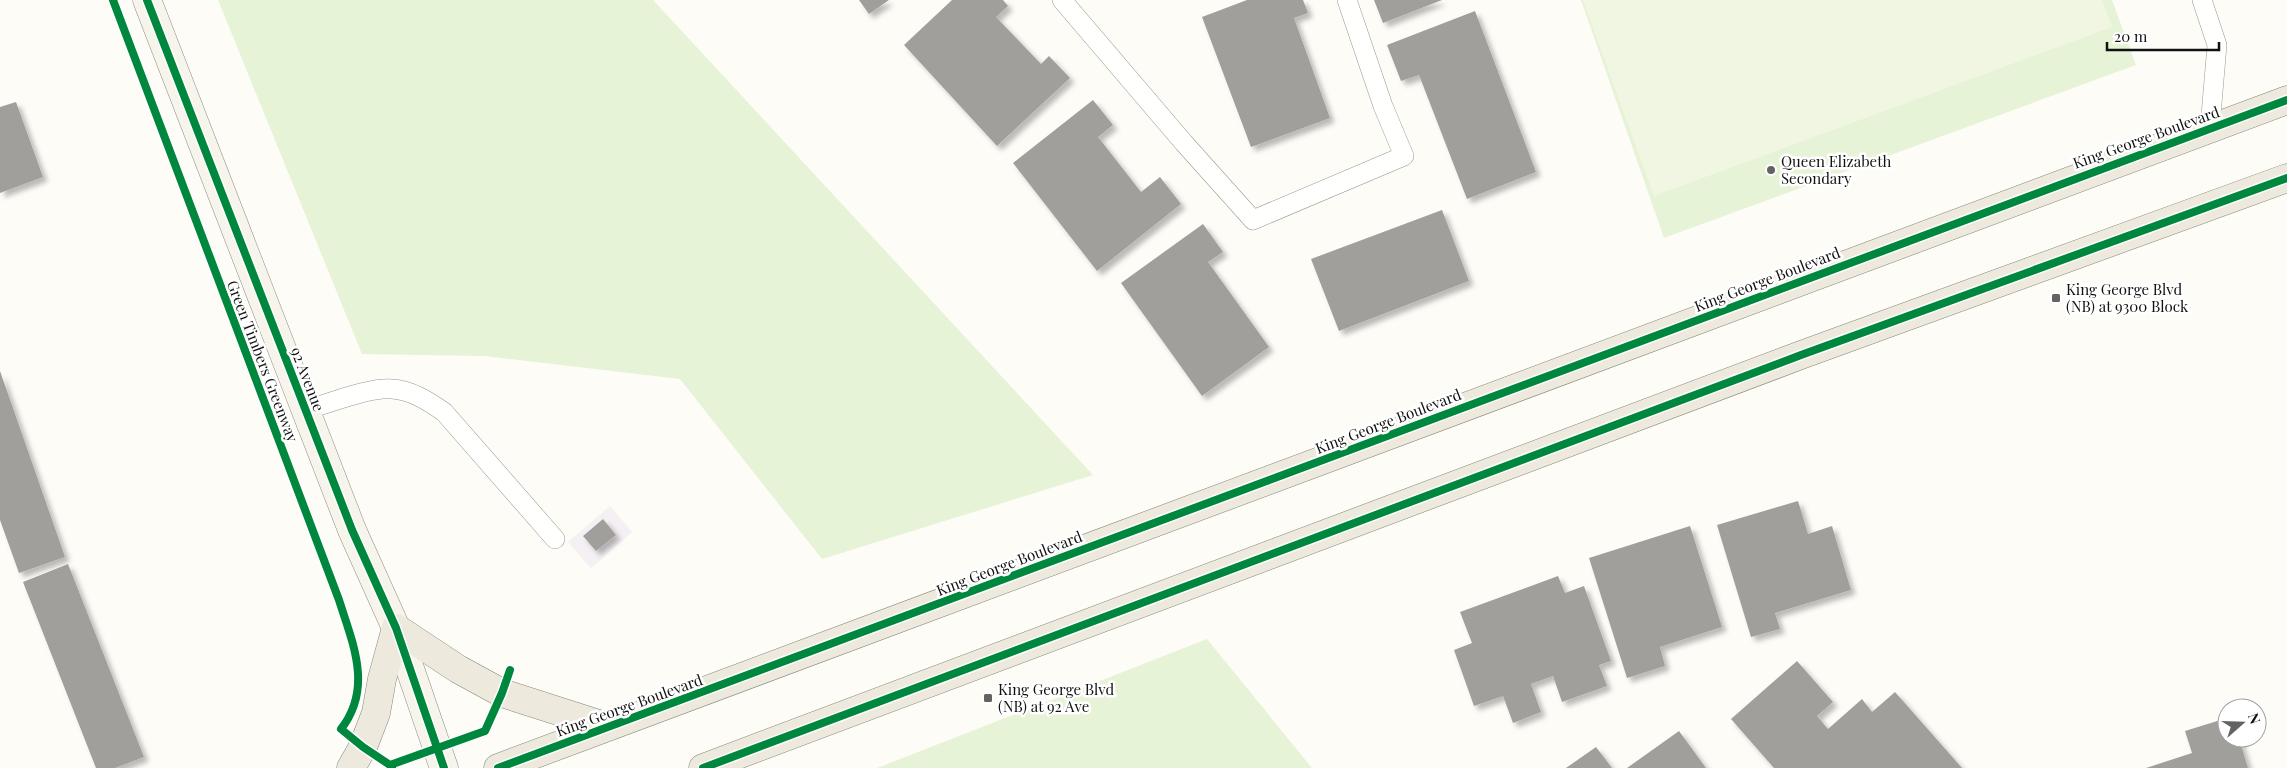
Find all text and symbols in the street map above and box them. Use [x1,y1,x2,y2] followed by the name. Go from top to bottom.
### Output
[2107,20,2220,52] scale bar
[2114,26,2148,46] text: 20 m
[2070,101,2222,173] street label: King George Boulevard
[1781,151,1891,188] place label: Queen Elizabeth Secondary
[1765,164,1777,176] marker: Queen Elizabeth Secondary
[1691,242,1843,316] street label: King George Boulevard
[223,277,303,445] street label: Green Timbers Greenway
[2066,279,2189,316] place label: King George Blvd (NB) at 9300 Block
[2050,292,2062,304] marker: King George Blvd (NB) at 9300 Block
[287,344,329,414] street label: 92 Avenue
[1312,384,1464,458] street label: King George Boulevard
[933,526,1085,600] street label: King George Boulevard
[553,669,705,741] street label: King George Boulevard
[998,679,1115,716] place label: King George Blvd (NB) at 92 Ave
[982,692,994,704] marker: King George Blvd (NB) at 92 Ave
[2217,698,2267,748] north arrow
[2244,710,2265,726] text: N

